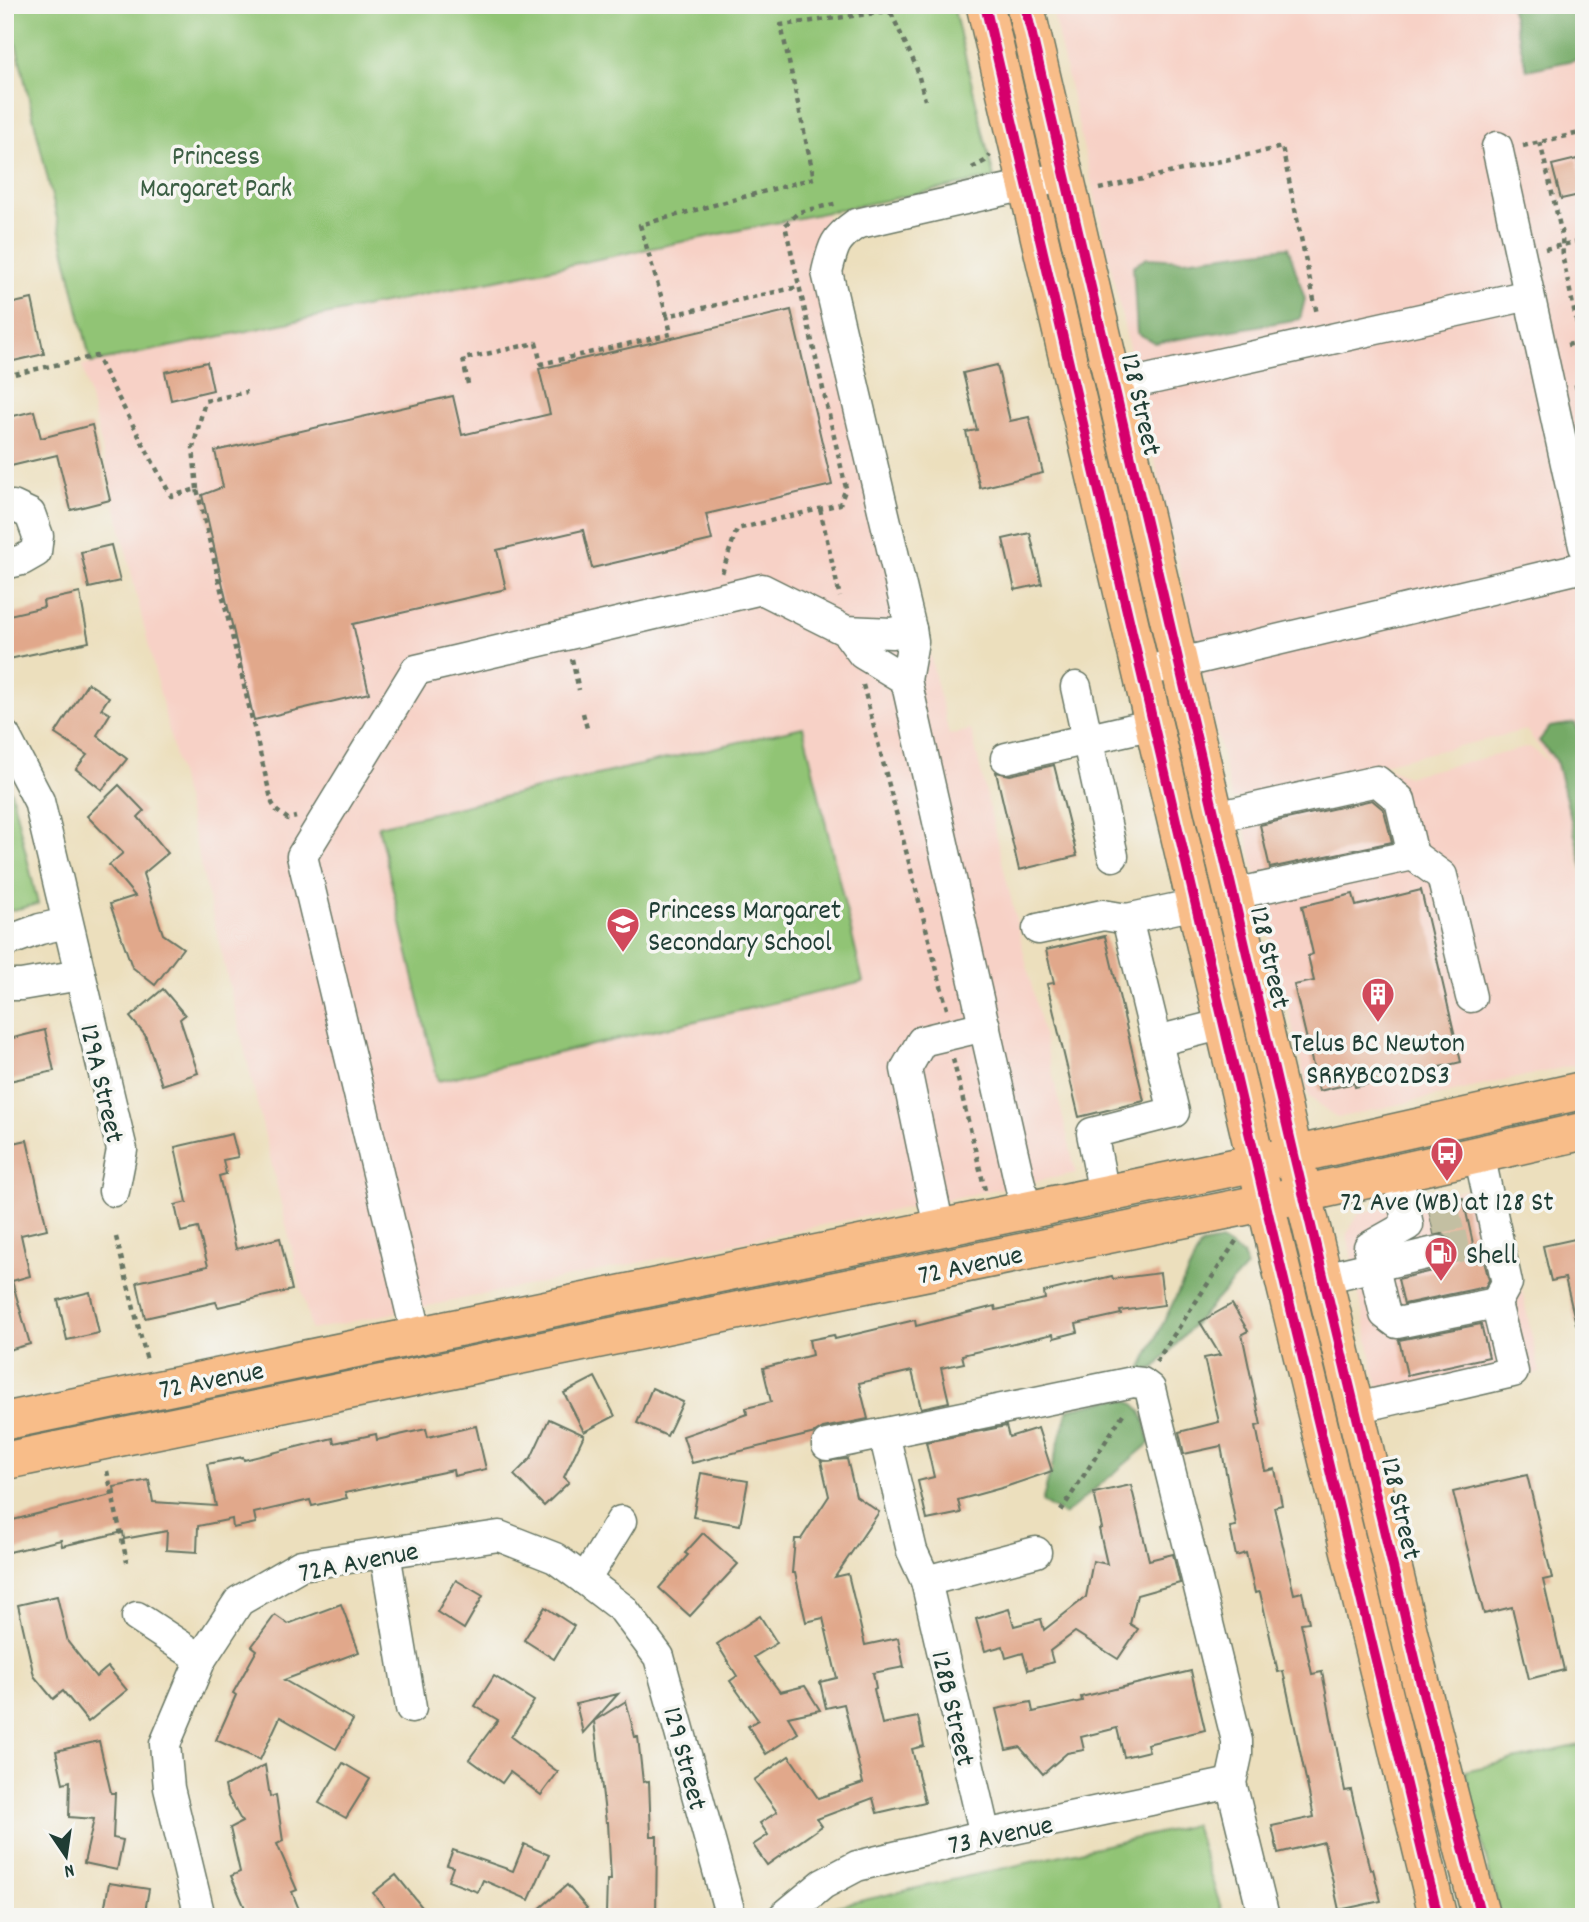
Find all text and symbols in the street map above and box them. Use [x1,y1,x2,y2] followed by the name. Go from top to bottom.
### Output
[140,139,292,211] park label: Princess Margaret Park
[1107,350,1169,460] street label: 128 Street
[648,893,841,965] place label: Princess Margaret Secondary School
[1236,903,1298,1013] street label: 128 Street
[604,905,642,954] school or university icon: Princess Margaret Secondary School
[1359,975,1397,1024] building icon: Telus BC Newton SRRYBC02DS3
[66,1021,132,1148] street label: 129A Street
[1291,1026,1465,1098] place label: Telus BC Newton SRRYBC02DS3
[1428,1134,1466,1183] bus stop icon: 72 Ave (WB) at 128 St
[1340,1185,1554,1225] place label: 72 Ave (WB) at 128 St
[1422,1234,1460,1283] fuel station icon: Shell
[915,1237,1027,1298] street label: 72 Avenue
[1466,1238,1517,1278] place label: Shell
[156,1353,268,1413] street label: 72 Avenue
[1367,1454,1429,1564] street label: 128 Street
[296,1534,422,1596] street label: 72A Avenue
[917,1647,983,1771] street label: 128B Street
[649,1703,715,1815] street label: 129 Street
[945,1807,1057,1868] street label: 73 Avenue
[32,1820,102,1890] north arrow
[61,1855,77,1883] text: N

